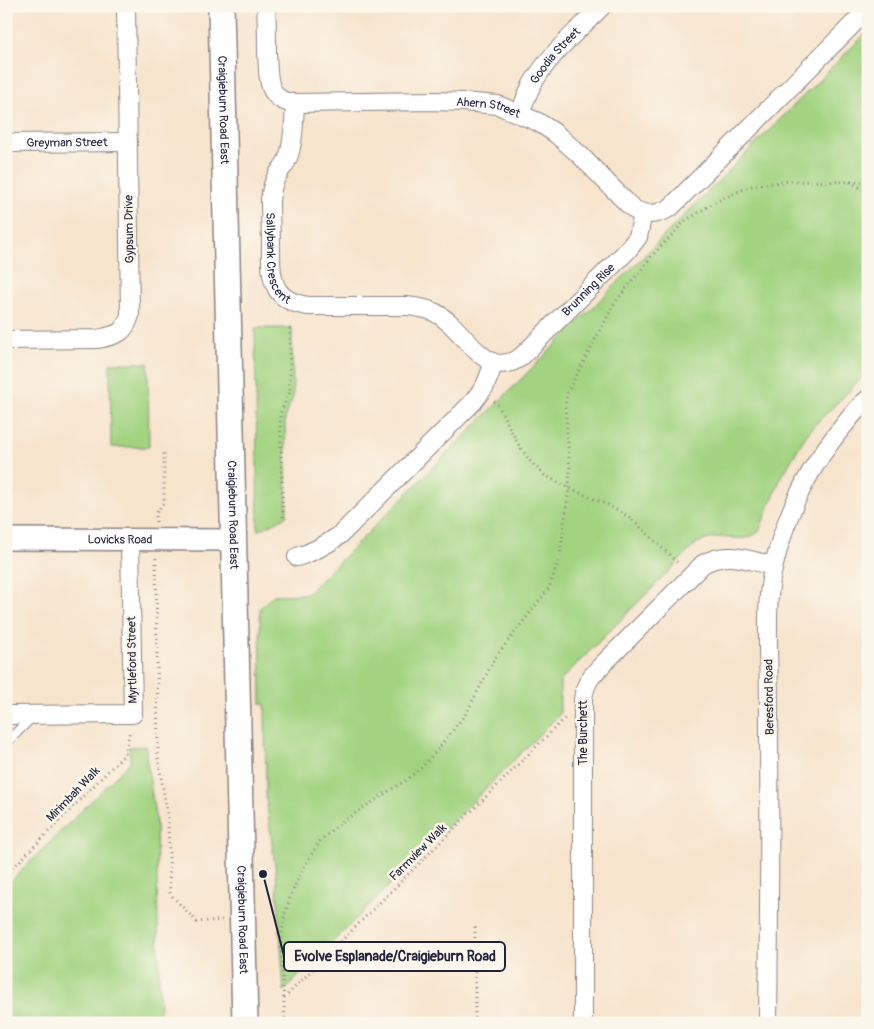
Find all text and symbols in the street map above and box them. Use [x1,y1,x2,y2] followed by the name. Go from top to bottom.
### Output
[527,24,584,87] street label: Goodia Street
[214,55,232,165] street label: Craigieburn Road East
[456,95,523,122] street label: Ahern Street
[26,135,108,151] street label: Greyman Street
[121,195,138,263] street label: Gypsum Drive
[262,212,293,308] street label: Sallybank Crescent
[559,260,618,320] street label: Brunning Rise
[224,460,241,570] street label: Craigieburn Road East
[88,532,153,548] street label: Lovicks Road
[124,616,141,704] street label: Myrtleford Street
[761,659,778,735] street label: Beresford Road
[576,700,591,766] street label: The Burchett
[43,764,103,825] street label: Mirimbah Walk
[387,821,450,884] street label: Farmview Walk
[233,865,251,974] street label: Craigieburn Road East
[284,942,505,971] callout: Evolve Esplanade/Craigieburn Road
[294,948,496,965] text: Evolve Esplanade/Craigieburn Road

